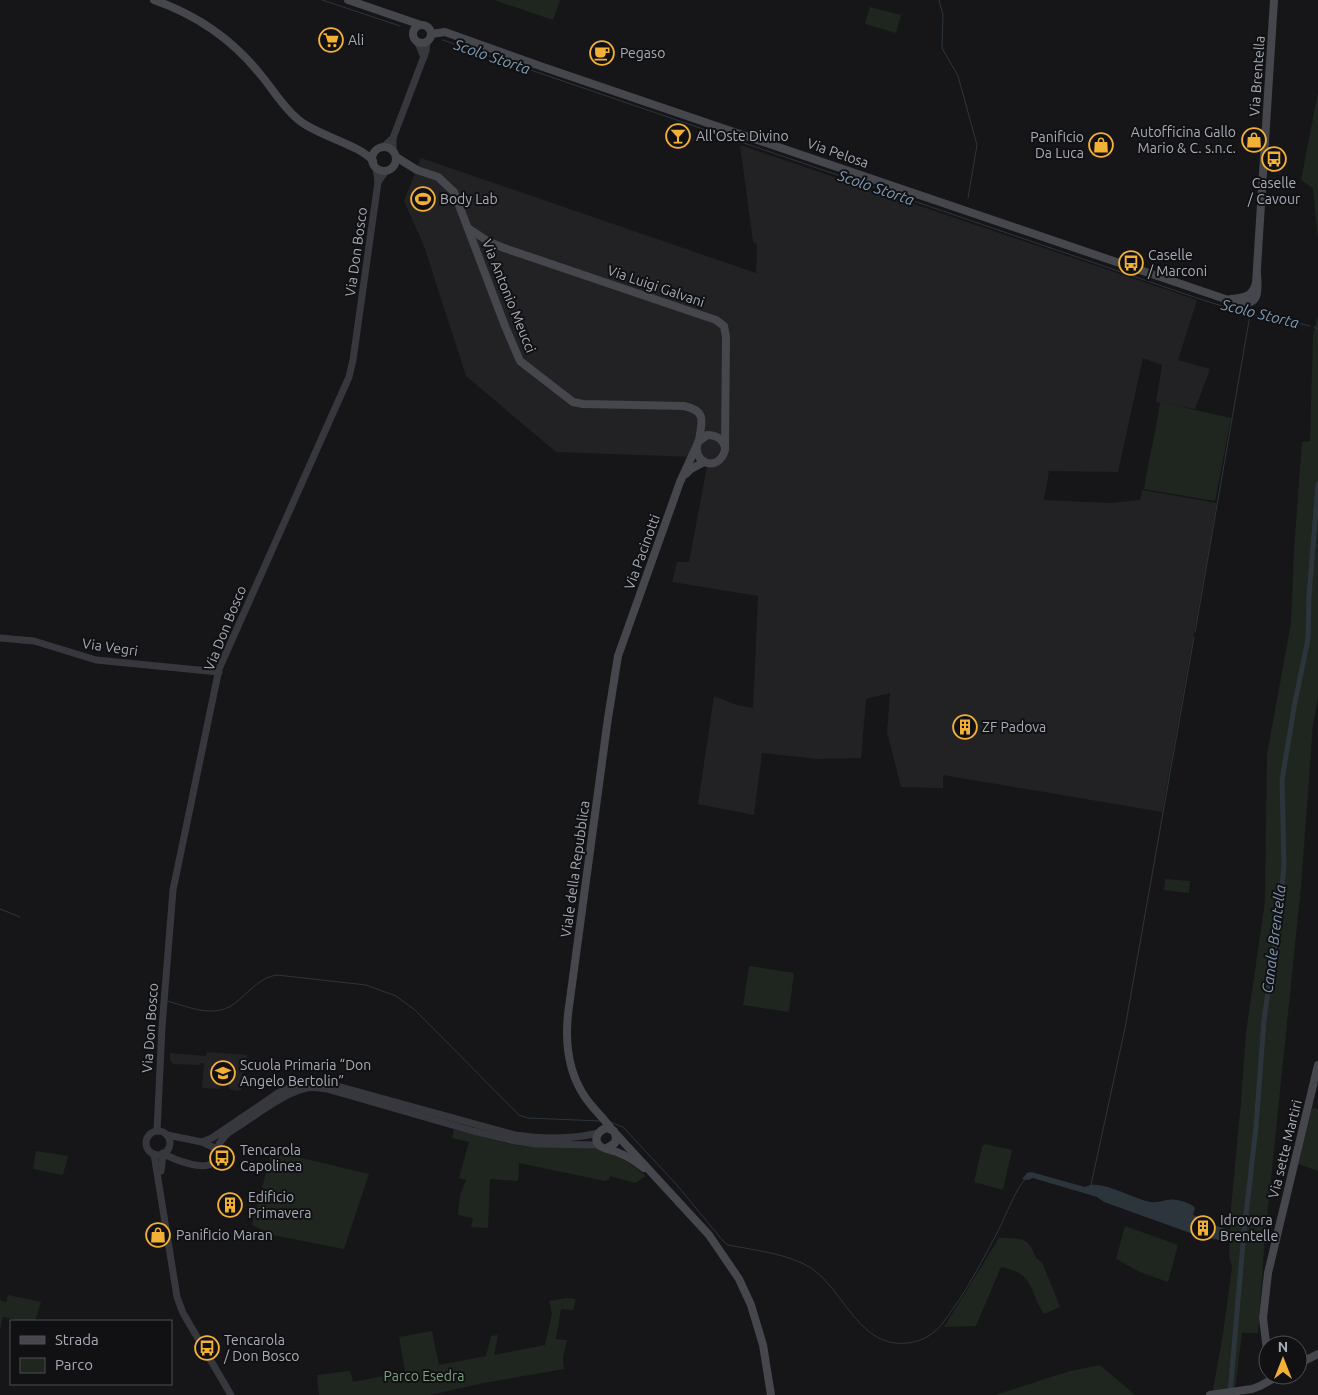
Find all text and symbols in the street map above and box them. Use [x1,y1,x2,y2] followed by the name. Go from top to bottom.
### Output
[318,27,344,53] supermarket icon: Ali
[348,32,364,48] place label: Ali
[451,35,532,78] water label: Scolo Storta
[1246,35,1268,117] street label: Via Brentella
[589,40,615,66] cafe icon: Pegaso
[620,45,665,61] place label: Pegaso
[665,123,691,149] bar icon: All'Oste Divino
[1131,124,1236,156] place label: Autofficina Gallo Mario & C. s.n.c.
[1241,127,1267,153] shop icon: Autofficina Gallo Mario & C. s.n.c.
[696,128,789,144] place label: All'Oste Divino
[1030,129,1084,161] place label: Panificio Da Luca
[1088,132,1114,158] shop icon: Panificio Da Luca
[805,135,871,171] street label: Via Pelosa
[1261,146,1287,172] bus stop icon: Caselle / Cavour
[835,166,916,209] water label: Scolo Storta
[1247,175,1301,207] place label: Caselle / Cavour
[410,186,436,212] sports icon: Body Lab
[440,191,498,207] place label: Body Lab
[342,206,370,298] street label: Via Don Bosco
[479,237,539,355] street label: Via Antonio Meucci
[1147,247,1207,279] place label: Caselle / Marconi
[1118,250,1144,276] bus stop icon: Caselle / Marconi
[605,262,707,310] street label: Via Luigi Galvani
[1219,295,1301,331] water label: Scolo Storta
[621,512,663,592] street label: Via Pacinotti
[201,583,249,673] street label: Via Don Bosco
[81,635,139,659] street label: Via Vegri
[952,714,978,740] building icon: ZF Padova
[982,719,1046,735] place label: ZF Padova
[557,800,593,938] street label: Viale della Repubblica
[1258,884,1289,994] water label: Canale Brentella
[139,982,161,1074] street label: Via Don Bosco
[240,1057,371,1089] place label: Scuola Primaria “Don Angelo Bertolin”
[210,1060,236,1086] school or university icon: Scuola Primaria “Don Angelo Bertolin”
[1265,1098,1305,1200] street label: Via sette Martiri
[240,1142,302,1174] place label: Tencarola Capolinea
[209,1145,235,1171] bus stop icon: Tencarola Capolinea
[248,1189,311,1221] place label: Edificio Primavera
[217,1192,243,1218] building icon: Edificio Primavera
[1220,1212,1278,1244] place label: Idrovora Brentelle
[1190,1215,1216,1241] building icon: Idrovora Brentelle
[145,1222,171,1248] shop icon: Panificio Maran
[176,1227,273,1243] place label: Panificio Maran
[10,1320,172,1385] legend
[55,1331,99,1348] text: Strada
[223,1332,299,1364] place label: Tencarola / Don Bosco
[194,1335,220,1361] bus stop icon: Tencarola / Don Bosco
[1258,1335,1308,1385] north arrow
[1278,1339,1288,1355] text: N
[55,1356,93,1373] text: Parco
[384,1368,464,1384] park label: Parco Esedra

